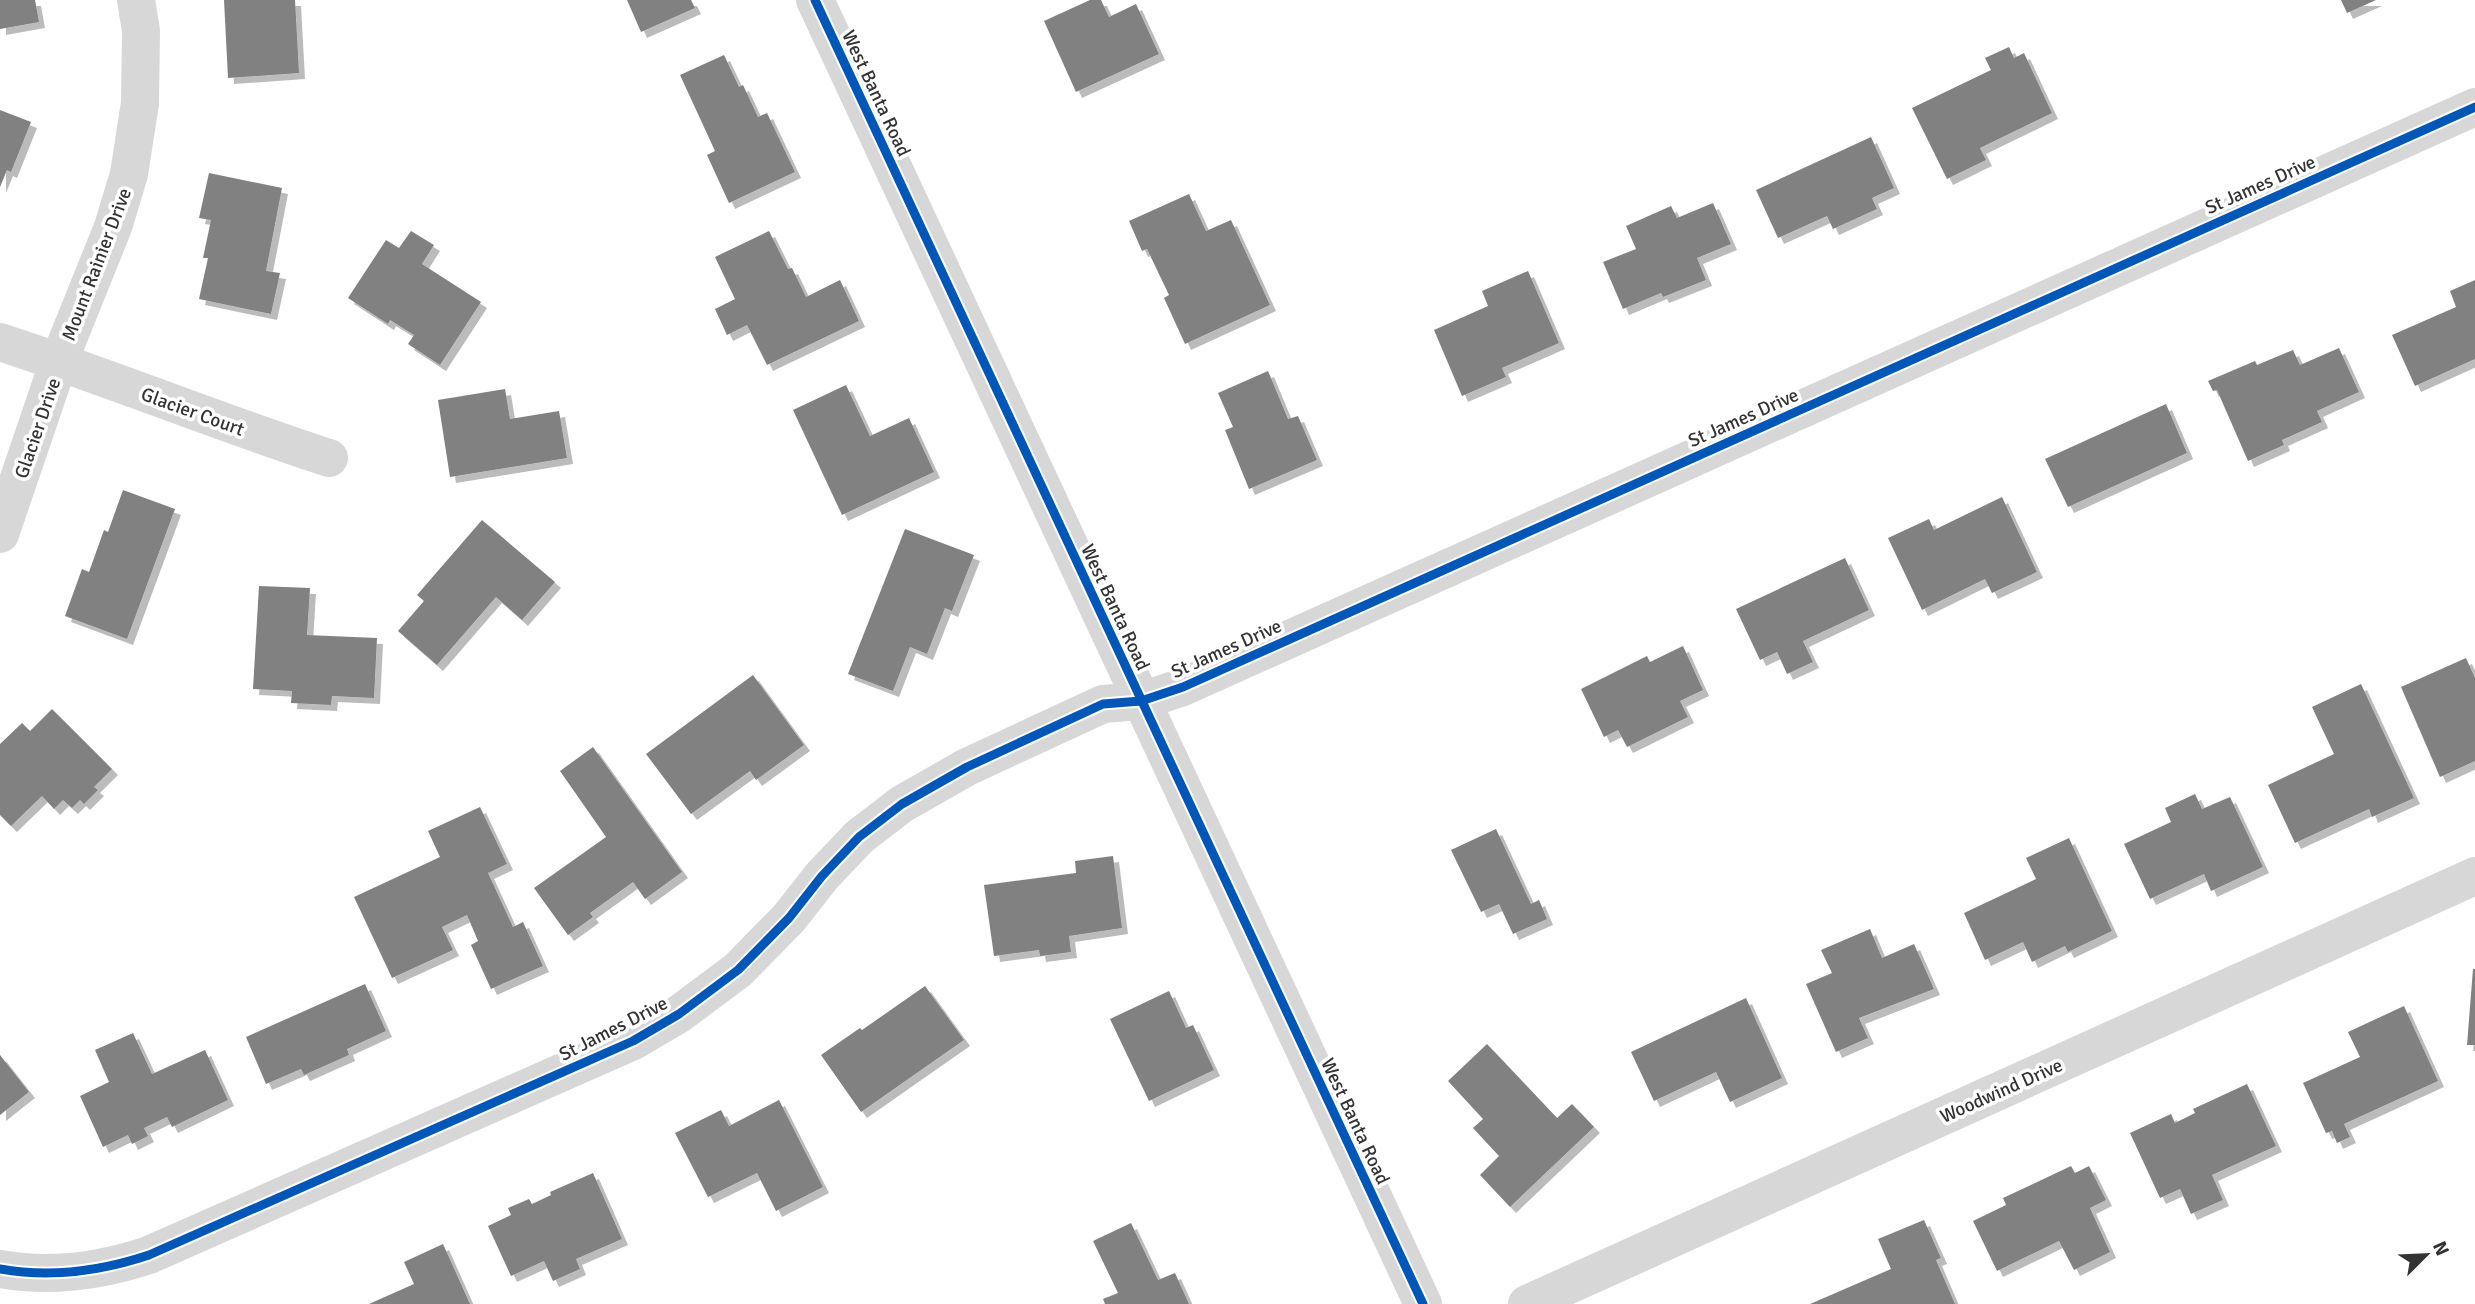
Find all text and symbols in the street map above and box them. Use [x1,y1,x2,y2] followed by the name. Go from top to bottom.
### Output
[836,26,916,160] street label: West Banta Road
[2201,150,2320,220] street label: St James Drive
[57,185,137,344] street label: Mount Rainier Drive
[10,375,66,482] street label: Glacier Drive
[138,382,248,442] street label: Glacier Court
[1684,383,1803,453] street label: St James Drive
[1075,540,1155,674] street label: West Banta Road
[1167,614,1286,684] street label: St James Drive
[555,991,672,1067] street label: St James Drive
[1936,1053,2066,1129] street label: Woodwind Drive
[1315,1054,1395,1188] street label: West Banta Road
[2391,1220,2461,1290] north arrow
[2427,1238,2454,1259] text: N

